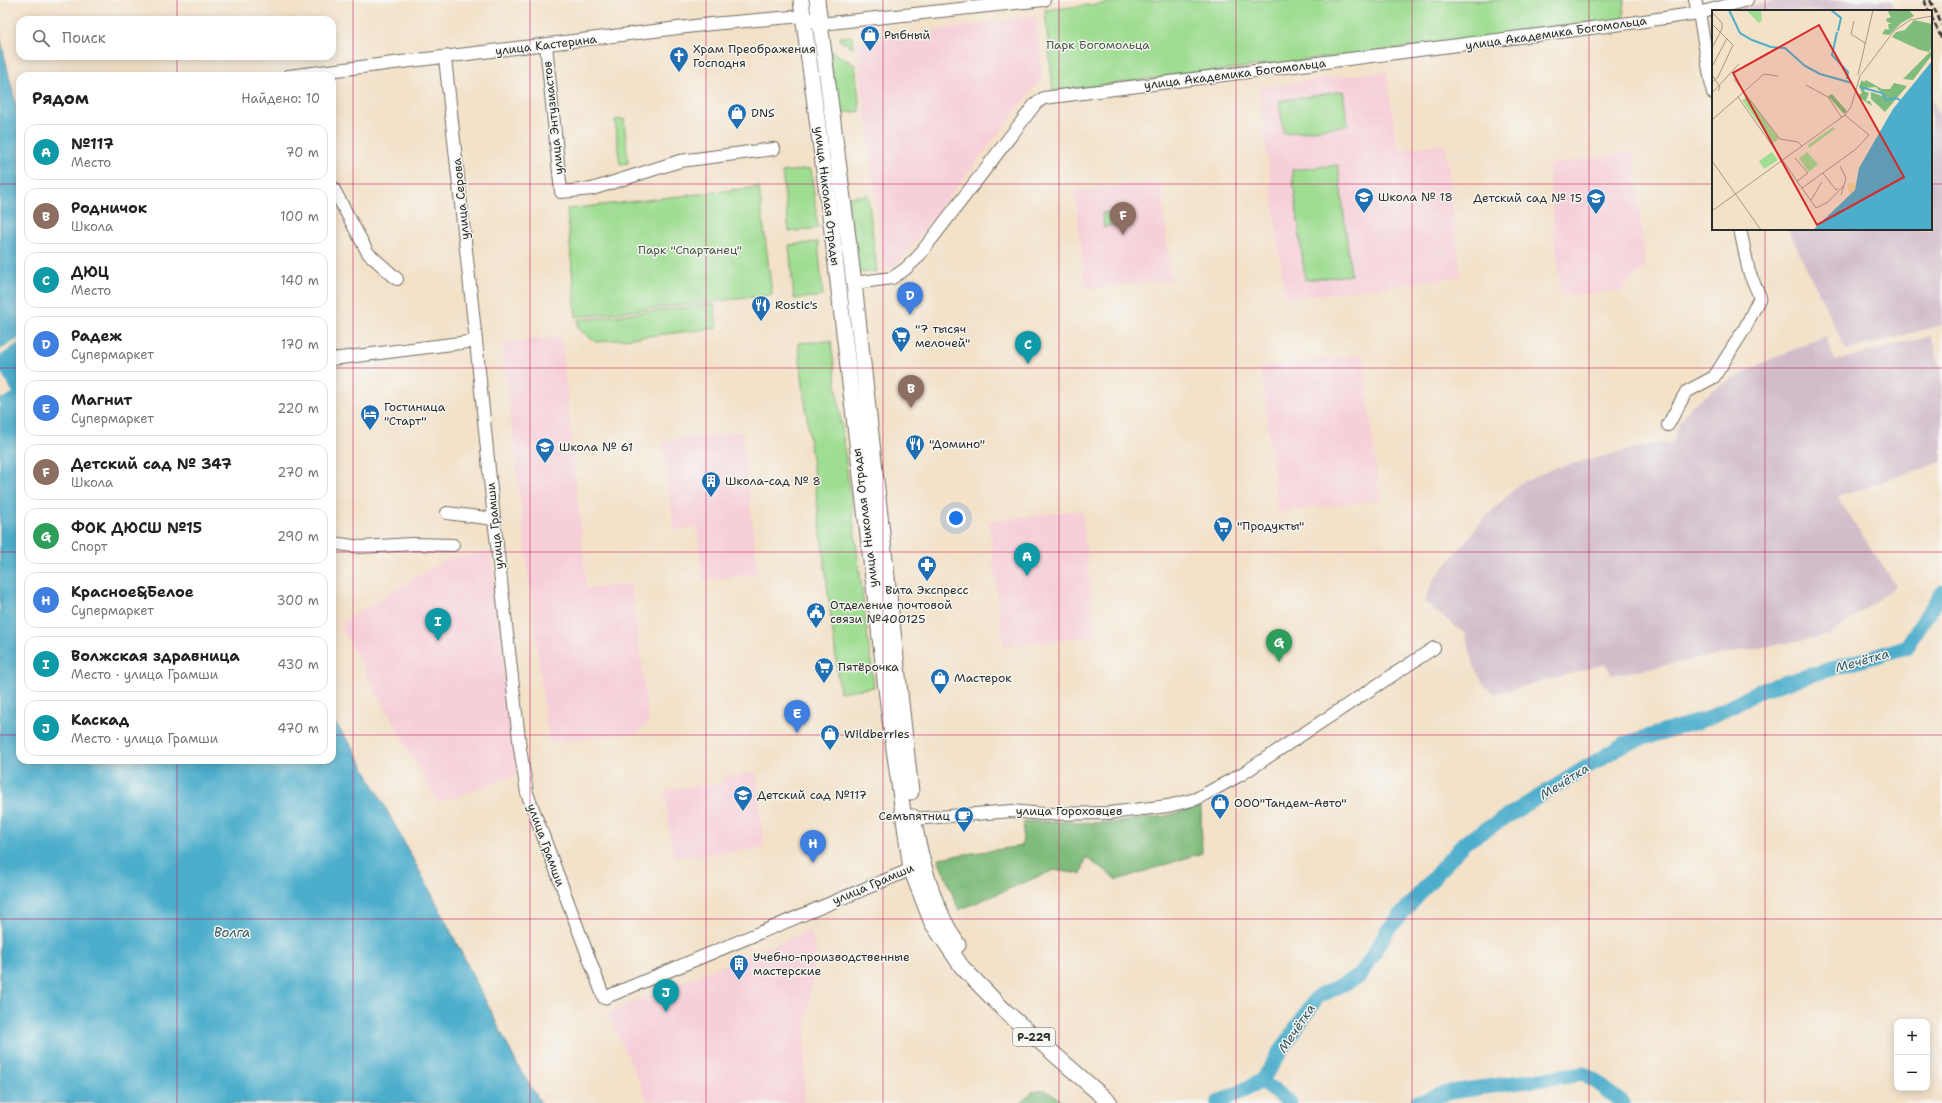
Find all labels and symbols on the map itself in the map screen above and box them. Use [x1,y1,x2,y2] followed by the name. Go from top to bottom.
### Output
[1712,10,1932,230] inset map
[1464,12,1648,54] street label: улица Академика Богомольца
[859,24,881,52] shop icon: Рыбный
[884,27,931,43] place label: Рыбный
[494,31,598,59] street label: улица Кастерина
[1046,37,1150,53] park label: Парк Богомольца
[693,41,816,71] place label: Храм Преображения Господня
[668,45,690,73] church icon: Храм Преображения Господня
[1143,55,1327,93] street label: улица Академика Богомольца
[539,60,567,176] street label: улица Энтузиастов
[726,102,748,130] shop icon: DNS
[751,105,775,121] place label: DNS
[811,125,843,267] street label: улица Николая Отрады
[449,157,473,241] street label: улица Серова
[1353,186,1375,214] school or university icon: Школа № 18
[1585,187,1607,215] school or university icon: Детский сад № 15
[1378,189,1453,205] place label: Школа № 18
[1473,190,1582,206] place label: Детский сад № 15
[1110,202,1136,235] pin: F
[638,242,742,258] park label: Парк "Спартанец"
[897,282,923,315] pin: D
[750,294,772,322] restaurant icon: Rostic's
[775,297,818,313] place label: Rostic's
[915,321,970,351] place label: "7 тысяч мелочей"
[890,325,912,353] supermarket icon: "7 тысяч мелочей"
[1015,331,1041,364] pin: C
[898,375,924,408] pin: B
[384,399,446,429] place label: Гостиница "Старт"
[359,403,381,431] hotel icon: Гостиница "Старт"
[904,433,926,461] restaurant icon: "Домино"
[534,436,556,464] school or university icon: Школа № 61
[929,436,985,452] place label: "Домино"
[559,439,633,455] place label: Школа № 61
[849,447,881,589] street label: улица Николая Отрады
[700,470,722,498] building icon: Школа-сад № 8
[725,473,821,489] place label: Школа-сад № 8
[482,482,508,570] street label: улица Грамши
[946,508,966,528] your location
[1212,515,1234,543] supermarket icon: "Продукты"
[1237,518,1304,534] place label: "Продукты"
[1014,543,1040,576] pin: A
[916,554,938,582] pharmacy icon: Вита Экспресс
[885,582,969,598] place label: Вита Экспресс
[830,597,952,627] place label: Отделение почтовой связи №400125
[805,601,827,629] public building icon: Отделение почтовой связи №400125
[425,608,451,641] pin: I
[1266,629,1292,662] pin: G
[1833,645,1891,676] water label: Мечётка
[813,656,835,684] supermarket icon: Пятёрочка
[838,659,899,675] place label: Пятёрочка
[929,667,951,695] shop icon: Мастерок
[954,670,1012,686] place label: Мастерок
[784,700,810,733] pin: E
[819,723,841,751] shop icon: Wildberries
[844,726,910,742] place label: Wildberries
[1536,760,1592,803] water label: Мечётка
[732,784,754,812] school or university icon: Детский сад №117
[757,787,867,803] place label: Детский сад №117
[1209,792,1231,820] shop icon: ООО"Тандем-Авто"
[1234,795,1346,811] place label: ООО"Тандем-Авто"
[524,801,568,889] street label: улица Грамши
[1016,803,1122,819] street label: улица Гороховцев
[953,805,975,833] cafe icon: Семъпятниц
[879,808,951,824] place label: Семъпятниц
[800,830,826,863] pin: H
[830,860,916,908] street label: улица Грамши
[214,924,250,941] water label: Волга
[753,949,910,979] place label: Учебно-производственные мастерские
[728,953,750,981] building icon: Учебно-производственные мастерские
[653,979,679,1012] pin: J
[1274,1001,1319,1056] water label: Мечётка
[1013,1028,1055,1046] road number: Р-229

